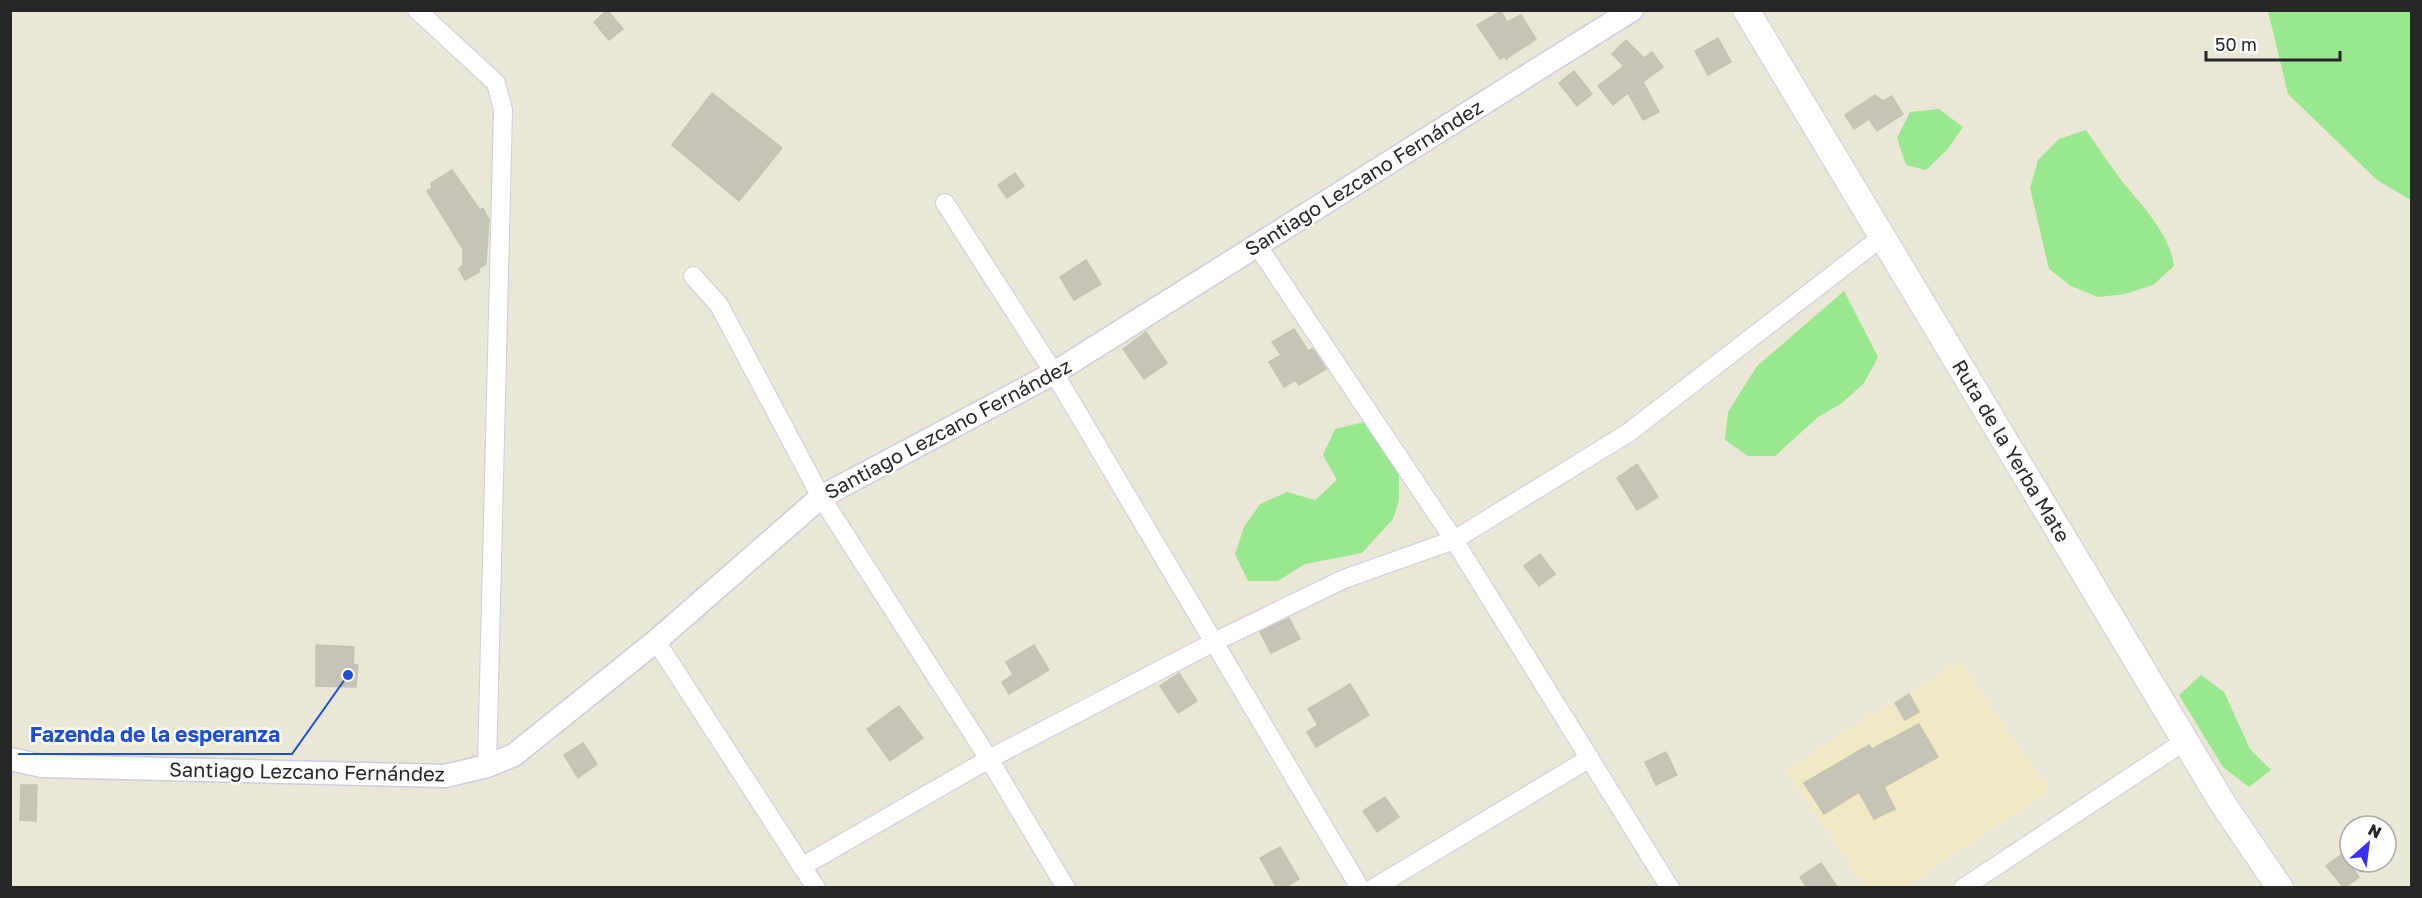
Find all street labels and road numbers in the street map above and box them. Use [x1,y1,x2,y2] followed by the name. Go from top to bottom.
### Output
[1240,94,1487,260] street label: Santiago Lezcano Fernández
[820,353,1075,503] street label: Santiago Lezcano Fernández
[1948,355,2076,546] street label: Ruta de la Yerba Mate
[169,757,445,785] street label: Santiago Lezcano Fernández

